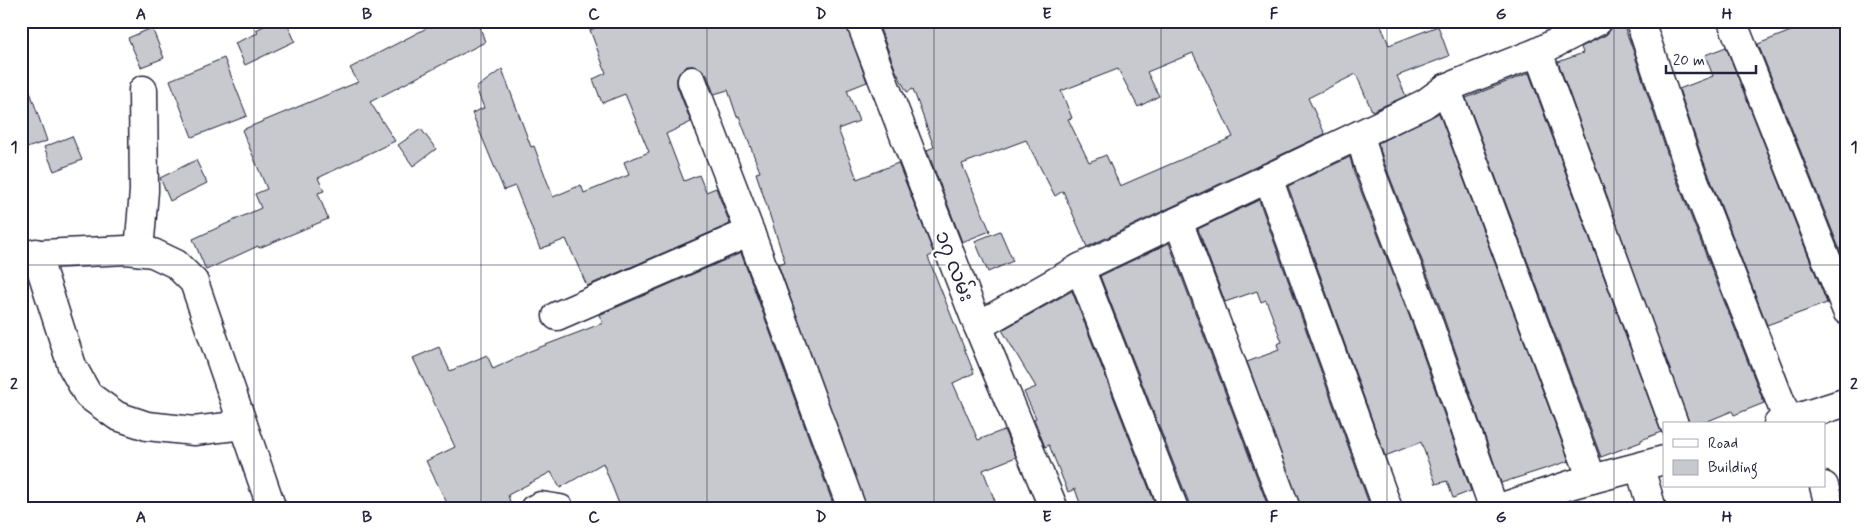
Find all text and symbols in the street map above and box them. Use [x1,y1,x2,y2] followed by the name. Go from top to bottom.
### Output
[136,4,146,25] text: A
[362,4,372,25] text: B
[588,4,600,25] text: C
[815,4,827,25] text: D
[1042,4,1052,25] text: E
[1270,4,1279,25] text: F
[1496,4,1507,25] text: G
[1722,4,1733,25] text: H
[1666,42,1756,74] scale bar
[1673,51,1705,71] text: 20 m
[10,137,18,158] text: 1
[1850,137,1858,158] text: 1
[927,227,981,306] street label: ၁၇ လမ်း
[10,374,18,395] text: 2
[1850,374,1858,395] text: 2
[1663,422,1826,488] legend
[1708,434,1738,454] text: Road
[1708,458,1758,479] text: Building
[136,507,146,528] text: A
[362,507,372,528] text: B
[588,507,600,528] text: C
[815,507,827,528] text: D
[1042,507,1052,528] text: E
[1270,507,1279,528] text: F
[1496,507,1507,528] text: G
[1722,507,1733,528] text: H

